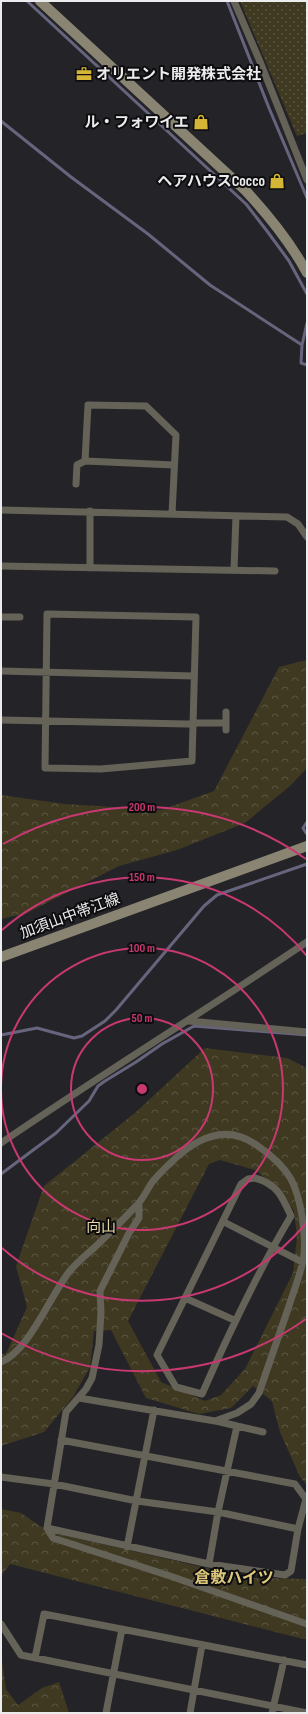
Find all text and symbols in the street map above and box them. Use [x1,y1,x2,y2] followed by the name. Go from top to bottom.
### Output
[75,65,93,83] office icon: オリエント開発株式会社
[96,65,261,84] place label: オリエント開発株式会社
[84,113,189,132] place label: ル・フォワイエ
[192,113,210,131] shop icon: ル・フォワイエ
[157,172,265,191] place label: ヘアハウスCocco
[268,172,286,190] shop icon: ヘアハウスCocco
[129,800,155,815] text: 200 m
[129,870,155,885] text: 150 m
[17,889,123,943] street label: 加須山中帯江線
[129,941,155,956] text: 100 m
[132,1011,152,1026] text: 50 m
[135,1082,149,1096] centre of rings
[86,1218,116,1237] park label: 向山
[194,1568,274,1588] district label: 倉敷ハイツ

